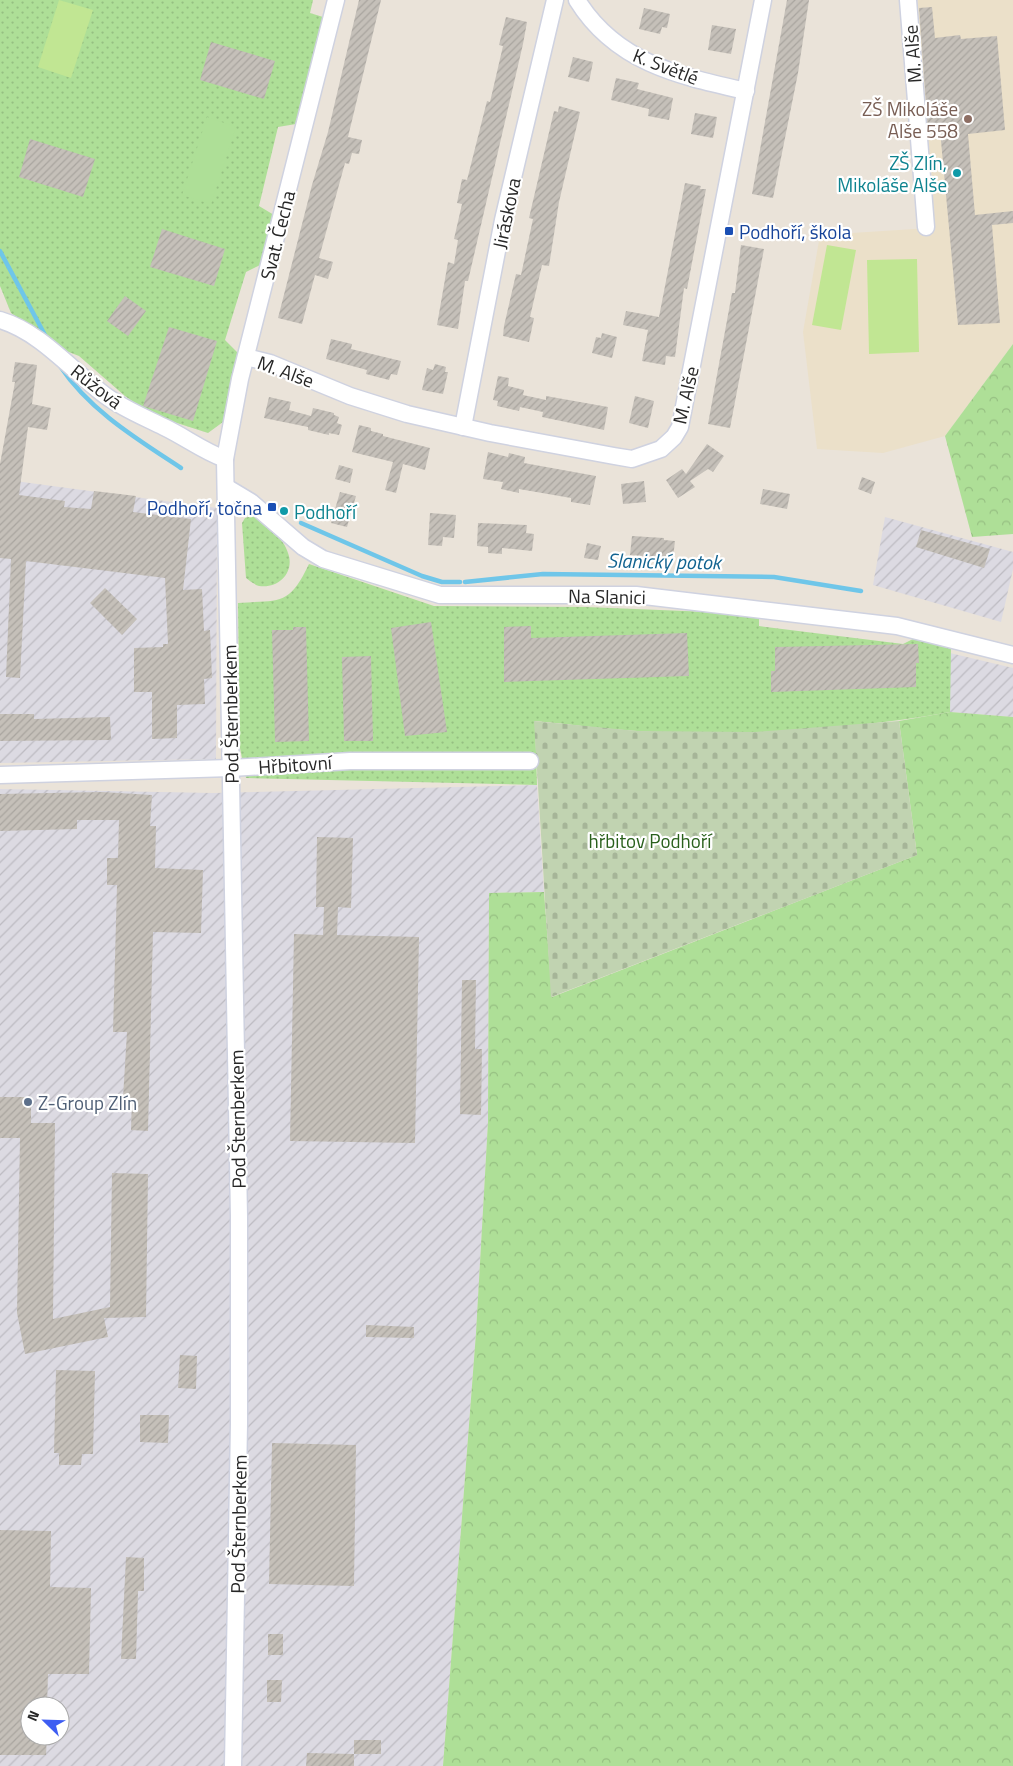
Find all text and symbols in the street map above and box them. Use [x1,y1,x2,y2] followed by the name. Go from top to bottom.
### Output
[895,24,929,84] street label: M. Alše
[629,40,703,92] street label: K. Světlé
[862,94,958,145] place label: ZŠ Mikoláše Alše 558
[962,113,974,125] marker: ZŠ Mikoláše Alše 558
[837,148,947,199] place label: ZŠ Zlín, Mikoláše Alše
[951,167,963,179] marker: ZŠ Zlín, Mikoláše Alše
[484,174,528,251] street label: Jiráskova
[252,187,302,283] street label: Svat. Čecha
[739,217,852,246] place label: Podhoří, škola
[723,225,735,237] marker: Podhoří, škola
[254,347,318,395] street label: M. Alše
[65,357,129,416] street label: Růžová
[664,363,706,427] street label: M. Alše
[147,493,262,522] place label: Podhoří, točna
[294,497,358,526] place label: Podhoří
[266,501,278,513] marker: Podhoří, točna
[278,505,290,517] marker: Podhoří
[607,545,723,578] water label: Slanický potok
[568,581,646,611] street label: Na Slanici
[214,644,246,784] street label: Pod Šternberkem
[257,747,335,781] street label: Hřbitovní
[588,826,713,855] park label: hřbitov Podhoří
[221,1049,253,1189] street label: Pod Šternberkem
[38,1088,137,1117] place label: Z-Group Zlín
[22,1096,34,1108] marker: Z-Group Zlín
[222,1454,254,1594] street label: Pod Šternberkem
[20,1696,70,1746] north arrow
[21,1707,44,1724] text: N

